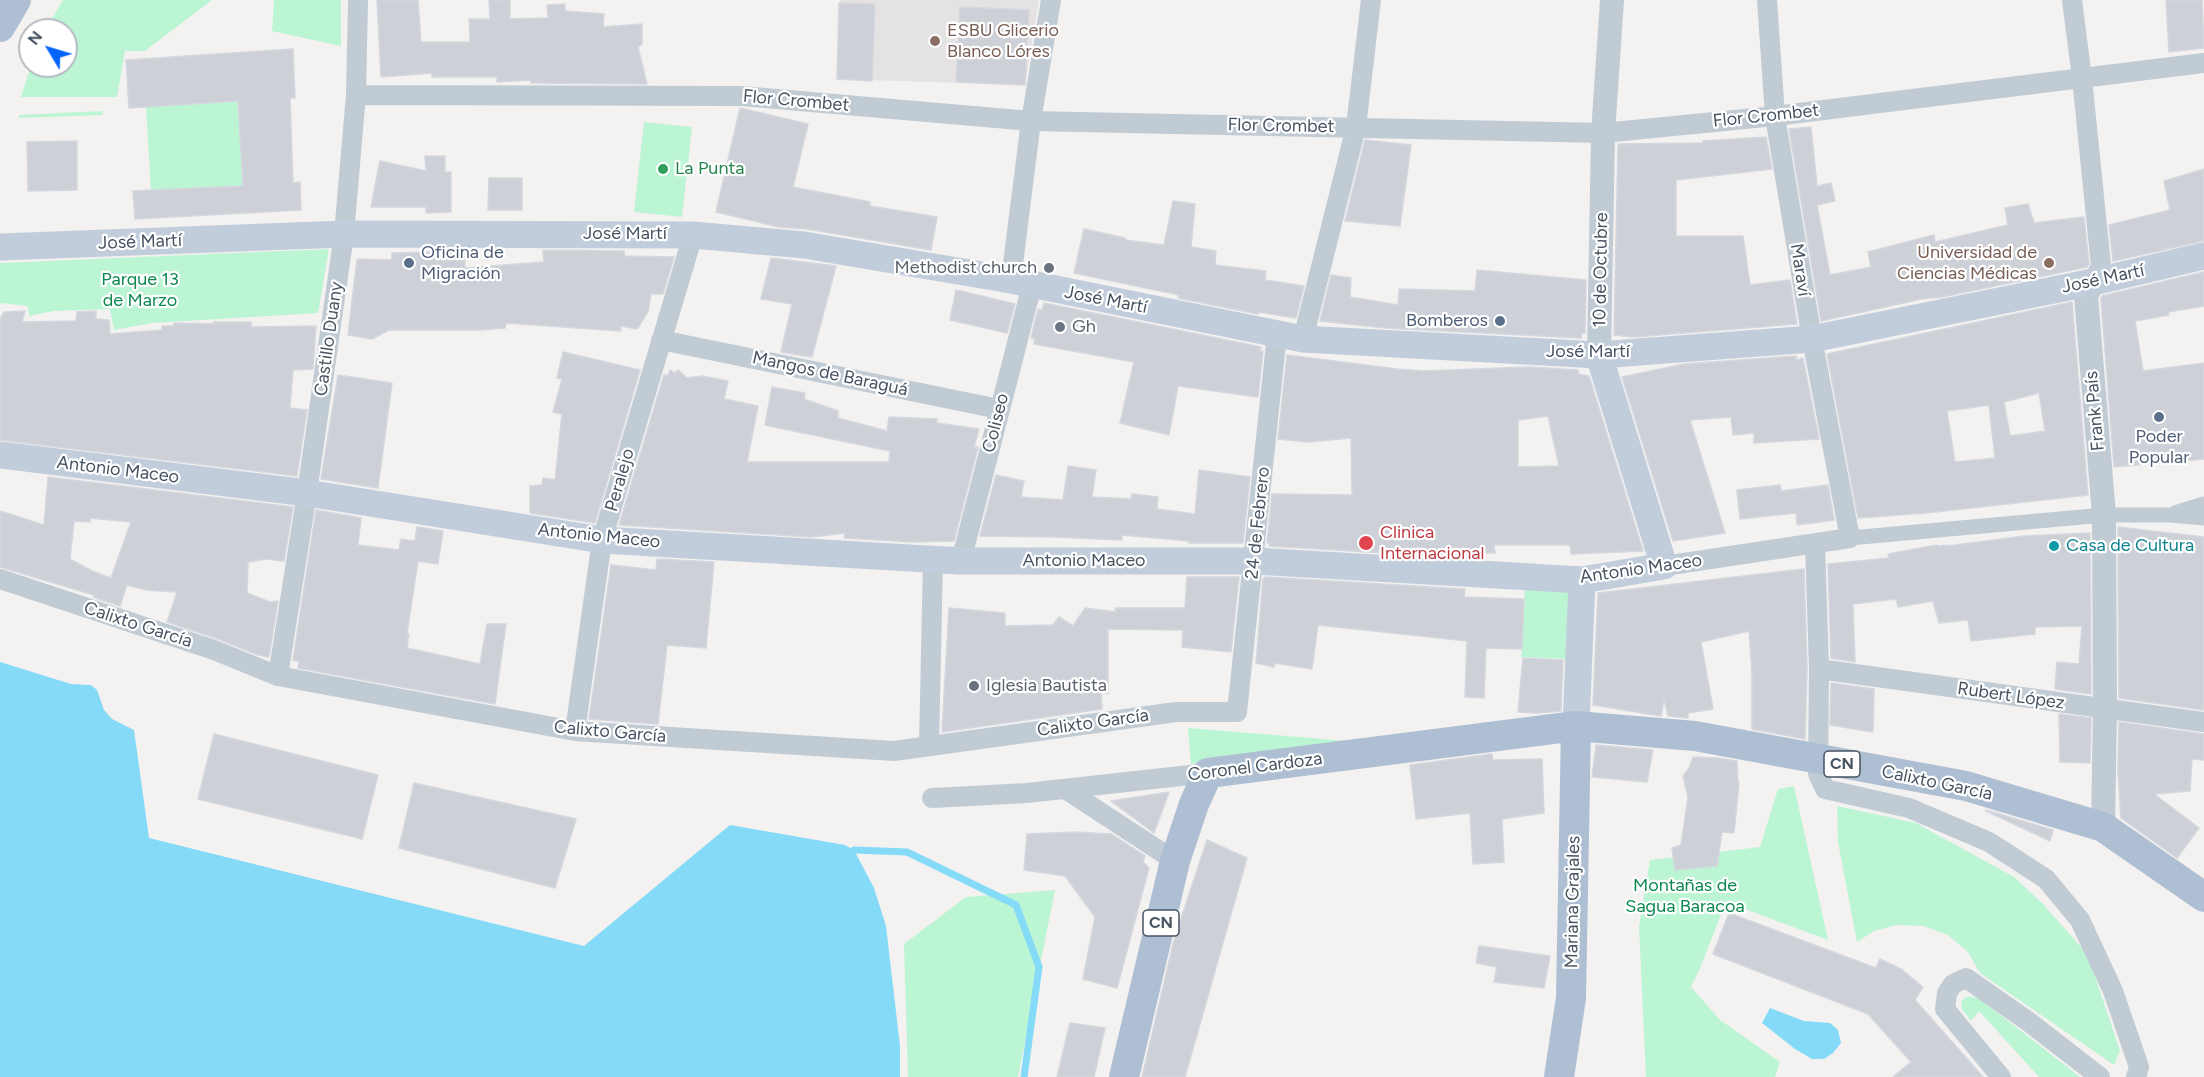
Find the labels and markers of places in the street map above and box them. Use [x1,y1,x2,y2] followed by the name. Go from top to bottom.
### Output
[947,20,1059,63] place label: ESBU Glicerio Blanco Lóres
[928,34,942,48] marker: ESBU Glicerio Blanco Lóres
[675,158,744,180] place label: La Punta
[656,162,670,176] marker: La Punta
[421,242,504,284] place label: Oficina de Migración
[1897,242,2037,284] place label: Universidad de Ciencias Médicas
[402,256,416,270] marker: Oficina de Migración
[2042,256,2056,270] marker: Universidad de Ciencias Médicas
[895,257,1037,279] place label: Methodist church
[1042,261,1056,275] marker: Methodist church
[1406,310,1488,332] place label: Bomberos
[1493,314,1507,328] marker: Bomberos
[1072,316,1096,338] place label: Gh
[1053,320,1067,334] marker: Gh
[2152,410,2166,424] marker: Poder Popular
[2129,426,2189,468] place label: Poder Popular
[1380,522,1484,564] place label: Clinica Internacional
[1357,534,1375,552] marker: Clinica Internacional
[2066,535,2194,557] place label: Casa de Cultura
[2047,539,2061,553] marker: Casa de Cultura
[986,675,1107,697] place label: Iglesia Bautista
[967,679,981,693] marker: Iglesia Bautista

